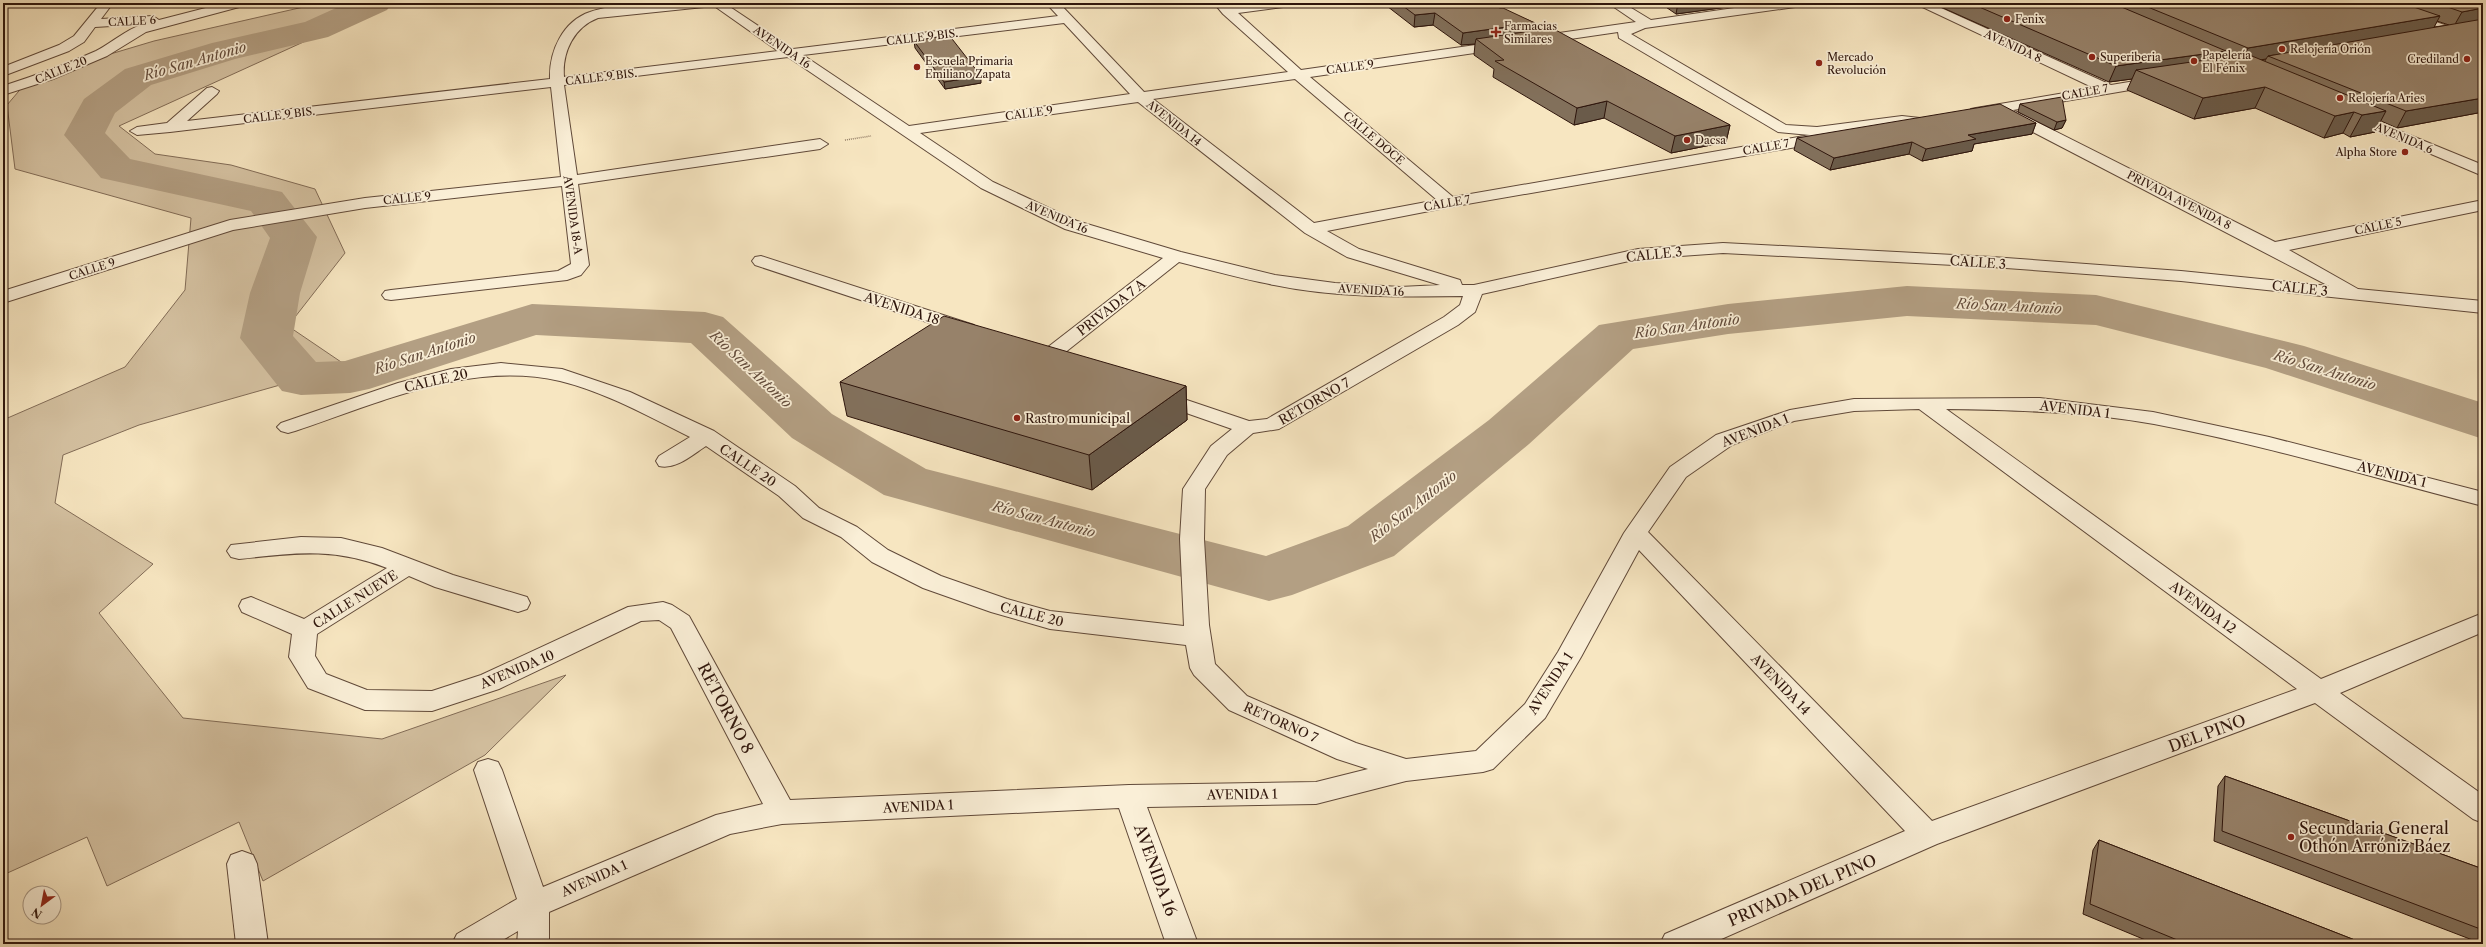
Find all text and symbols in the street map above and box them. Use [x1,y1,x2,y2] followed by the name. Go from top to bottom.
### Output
[2015,12,2045,26] place label: Fenix
[108,13,157,29] street label: CALLE 6
[2002,14,2012,24] marker: Fenix
[1504,19,1557,46] place label: Farmacias Similares
[750,22,814,72] street label: AVENIDA 16
[885,26,959,48] street label: CALLE 9 BIS.
[1981,26,2044,65] street label: AVENIDA 8
[1491,27,1501,37] marker: Farmacias Similares
[141,38,249,84] water label: Río San Antonio
[2290,42,2371,56] place label: Relojería Orión
[2277,44,2287,54] marker: Relojería Orión
[2202,48,2251,75] place label: Papelería El Fénix
[1827,50,1886,77] place label: Mercado Revolución
[2100,50,2161,64] place label: Superiberia
[2087,52,2097,62] marker: Superiberia
[2407,52,2459,66] place label: Crediland
[33,53,89,87] street label: CALLE 20
[925,54,1013,81] place label: Escuela Primaria Emiliano Zapata
[2462,54,2472,64] marker: Crediland
[2189,56,2199,66] marker: Papelería El Fénix
[1325,57,1375,77] street label: CALLE 9
[1814,58,1824,68] marker: Mercado Revolución
[912,62,922,72] marker: Escuela Primaria Emiliano Zapata
[564,66,638,88] street label: CALLE 9 BIS.
[2061,81,2110,103] street label: CALLE 7
[2348,91,2425,105] place label: Relojería Aries
[2335,93,2345,103] marker: Relojería Aries
[1143,96,1204,149] street label: AVENIDA 14
[1004,103,1054,123] street label: CALLE 9
[242,104,316,126] street label: CALLE 9 BIS.
[1341,108,1408,168] street label: CALLE DOCE
[2372,119,2436,157] street label: AVENIDA 6
[1695,133,1726,147] place label: Dacsa
[1682,135,1692,145] marker: Dacsa
[1742,136,1791,158] street label: CALLE 7
[2334,145,2397,159] place label: Alpha Store
[2400,147,2410,157] marker: Alpha Store
[2125,168,2233,232] street label: PRIVADA AVENIDA 8
[560,174,586,256] street label: AVENIDA 18-A
[382,189,432,207] street label: CALLE 9
[1423,192,1472,214] street label: CALLE 7
[1023,197,1091,237] street label: AVENIDA 16
[2353,214,2403,238] street label: CALLE 5
[1625,243,1683,265] street label: CALLE 3
[1949,252,2007,272] street label: CALLE 3
[67,255,117,283] street label: CALLE 9
[1074,275,1149,339] street label: PRIVADA 7 A
[2271,277,2329,299] street label: CALLE 3
[1337,281,1405,299] street label: AVENIDA 16
[861,288,942,328] street label: AVENIDA 18
[1955,294,2063,318] water label: Río San Antonio
[1632,310,1741,342] water label: Río San Antonio
[705,326,796,412] water label: Río San Antonio
[371,328,478,378] water label: Río San Antonio
[2271,346,2378,394] water label: Río San Antonio
[403,365,469,395] street label: CALLE 20
[1275,374,1353,428] street label: RETORNO 7
[2038,397,2112,421] street label: AVENIDA 1
[1025,410,1130,426] place label: Rastro municipal
[1718,410,1791,451] street label: AVENIDA 1
[1012,413,1022,423] marker: Rastro municipal
[717,440,779,490] street label: CALLE 20
[2355,457,2429,490] street label: AVENIDA 1
[1365,466,1460,546] water label: Río San Antonio
[990,496,1098,541] water label: Río San Antonio
[310,566,400,632] street label: CALLE NUEVE
[2166,577,2239,636] street label: AVENIDA 12
[999,598,1065,630] street label: CALLE 20
[477,646,556,692] street label: AVENIDA 10
[1523,649,1576,718] street label: AVENIDA 1
[1747,650,1814,718] street label: AVENIDA 14
[694,659,758,757] street label: RETORNO 8
[1241,698,1321,746] street label: RETORNO 7
[2166,710,2248,756] street label: DEL PINO
[1205,785,1278,803] street label: AVENIDA 1
[881,796,954,816] street label: AVENIDA 1
[2299,818,2451,856] place label: Secundaria General Othón Arróniz Báez
[1130,820,1182,919] street label: AVENIDA 16
[2286,832,2296,842] marker: Secundaria General Othón Arróniz Báez
[1725,850,1879,930] street label: PRIVADA DEL PINO
[558,856,630,900] street label: AVENIDA 1
[22,885,62,925] north arrow
[29,905,44,922] text: N

